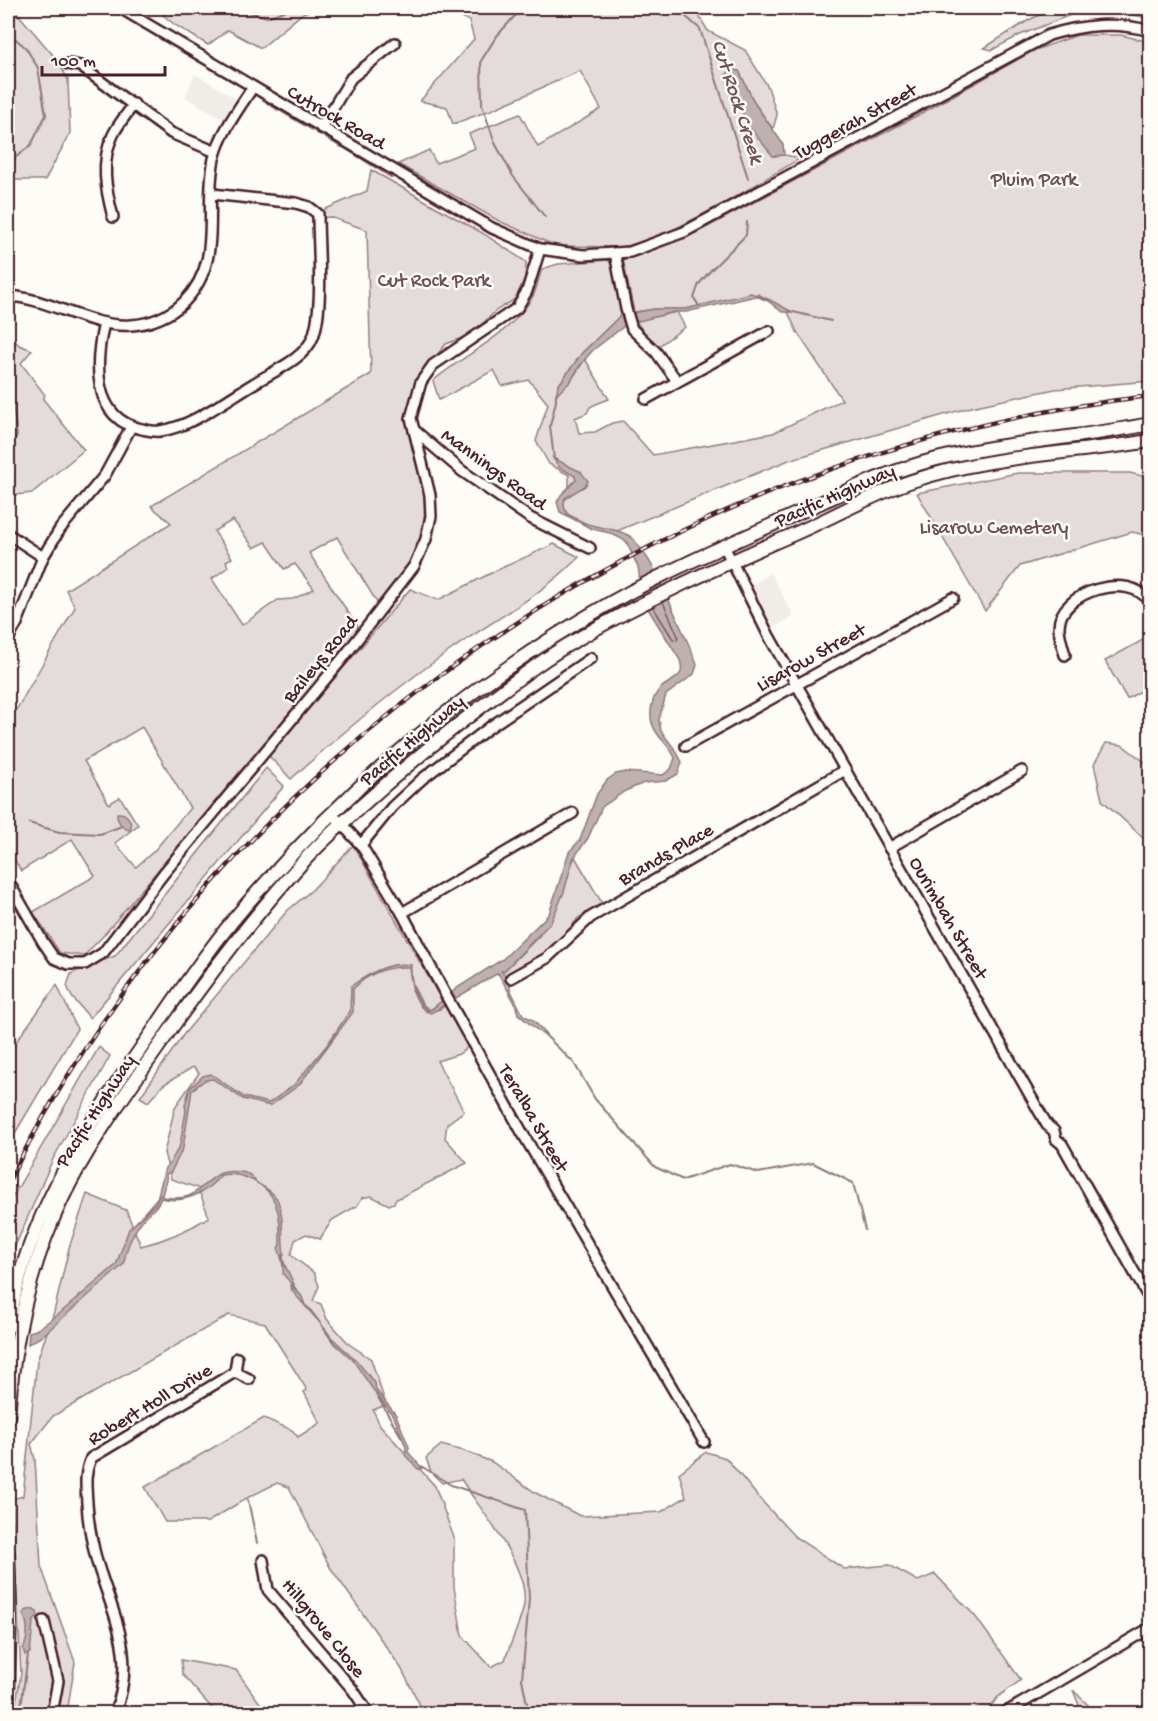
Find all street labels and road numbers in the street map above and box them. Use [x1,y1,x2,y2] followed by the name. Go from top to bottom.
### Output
[789,79,923,167] street label: Tuggerah Street
[282,82,391,158] street label: Cutrock Road
[436,425,552,518] street label: Mannings Road
[771,460,899,534] street label: Pacific Highway
[279,610,365,709] street label: Baileys Road
[753,619,872,698] street label: Lisarow Street
[355,691,470,793] street label: Pacific Highway
[614,819,719,893] street label: Brands Place
[903,853,992,986] street label: Ourimbah Street
[51,1051,142,1173] street label: Pacific Highway
[491,1060,573,1178] street label: Teralba Street
[85,1360,218,1452] street label: Robert Holl Drive
[275,1575,370,1684] street label: Hillgrove Close

